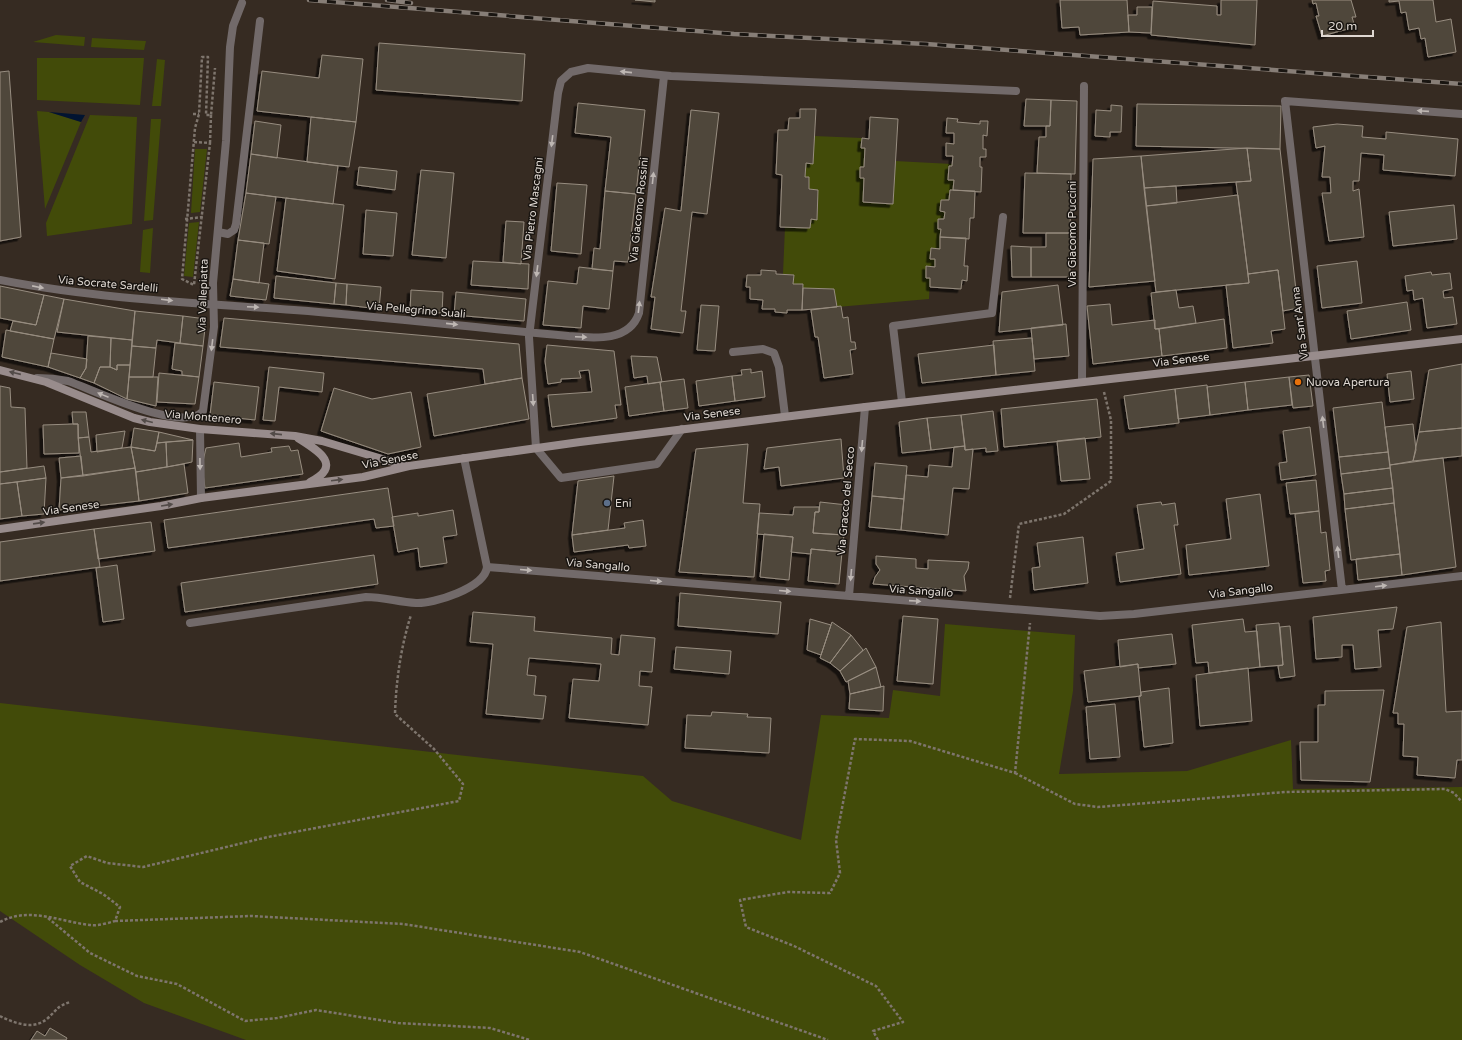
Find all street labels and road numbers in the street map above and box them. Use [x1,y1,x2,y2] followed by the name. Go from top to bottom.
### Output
[520,157,546,261] street label: Via Pietro Mascagni
[627,157,651,263] street label: Via Giacomo Rossini
[1066,181,1079,287] street label: Via Giacomo Puccini
[195,259,211,333] street label: Via Vallepiatta
[57,273,159,295] street label: Via Socrate Sardelli
[1289,286,1311,360] street label: Via Sant'Anna
[366,299,466,321] street label: Via Pellegrino Suali
[1152,350,1210,370] street label: Via Senese
[683,404,741,424] street label: Via Senese
[164,407,242,427] street label: Via Montenero
[835,446,857,556] street label: Via Gracco del Secco
[361,448,419,472] street label: Via Senese
[42,498,100,518] street label: Via Senese
[565,556,631,574] street label: Via Sangallo
[1208,581,1274,601] street label: Via Sangallo
[888,582,954,600] street label: Via Sangallo

